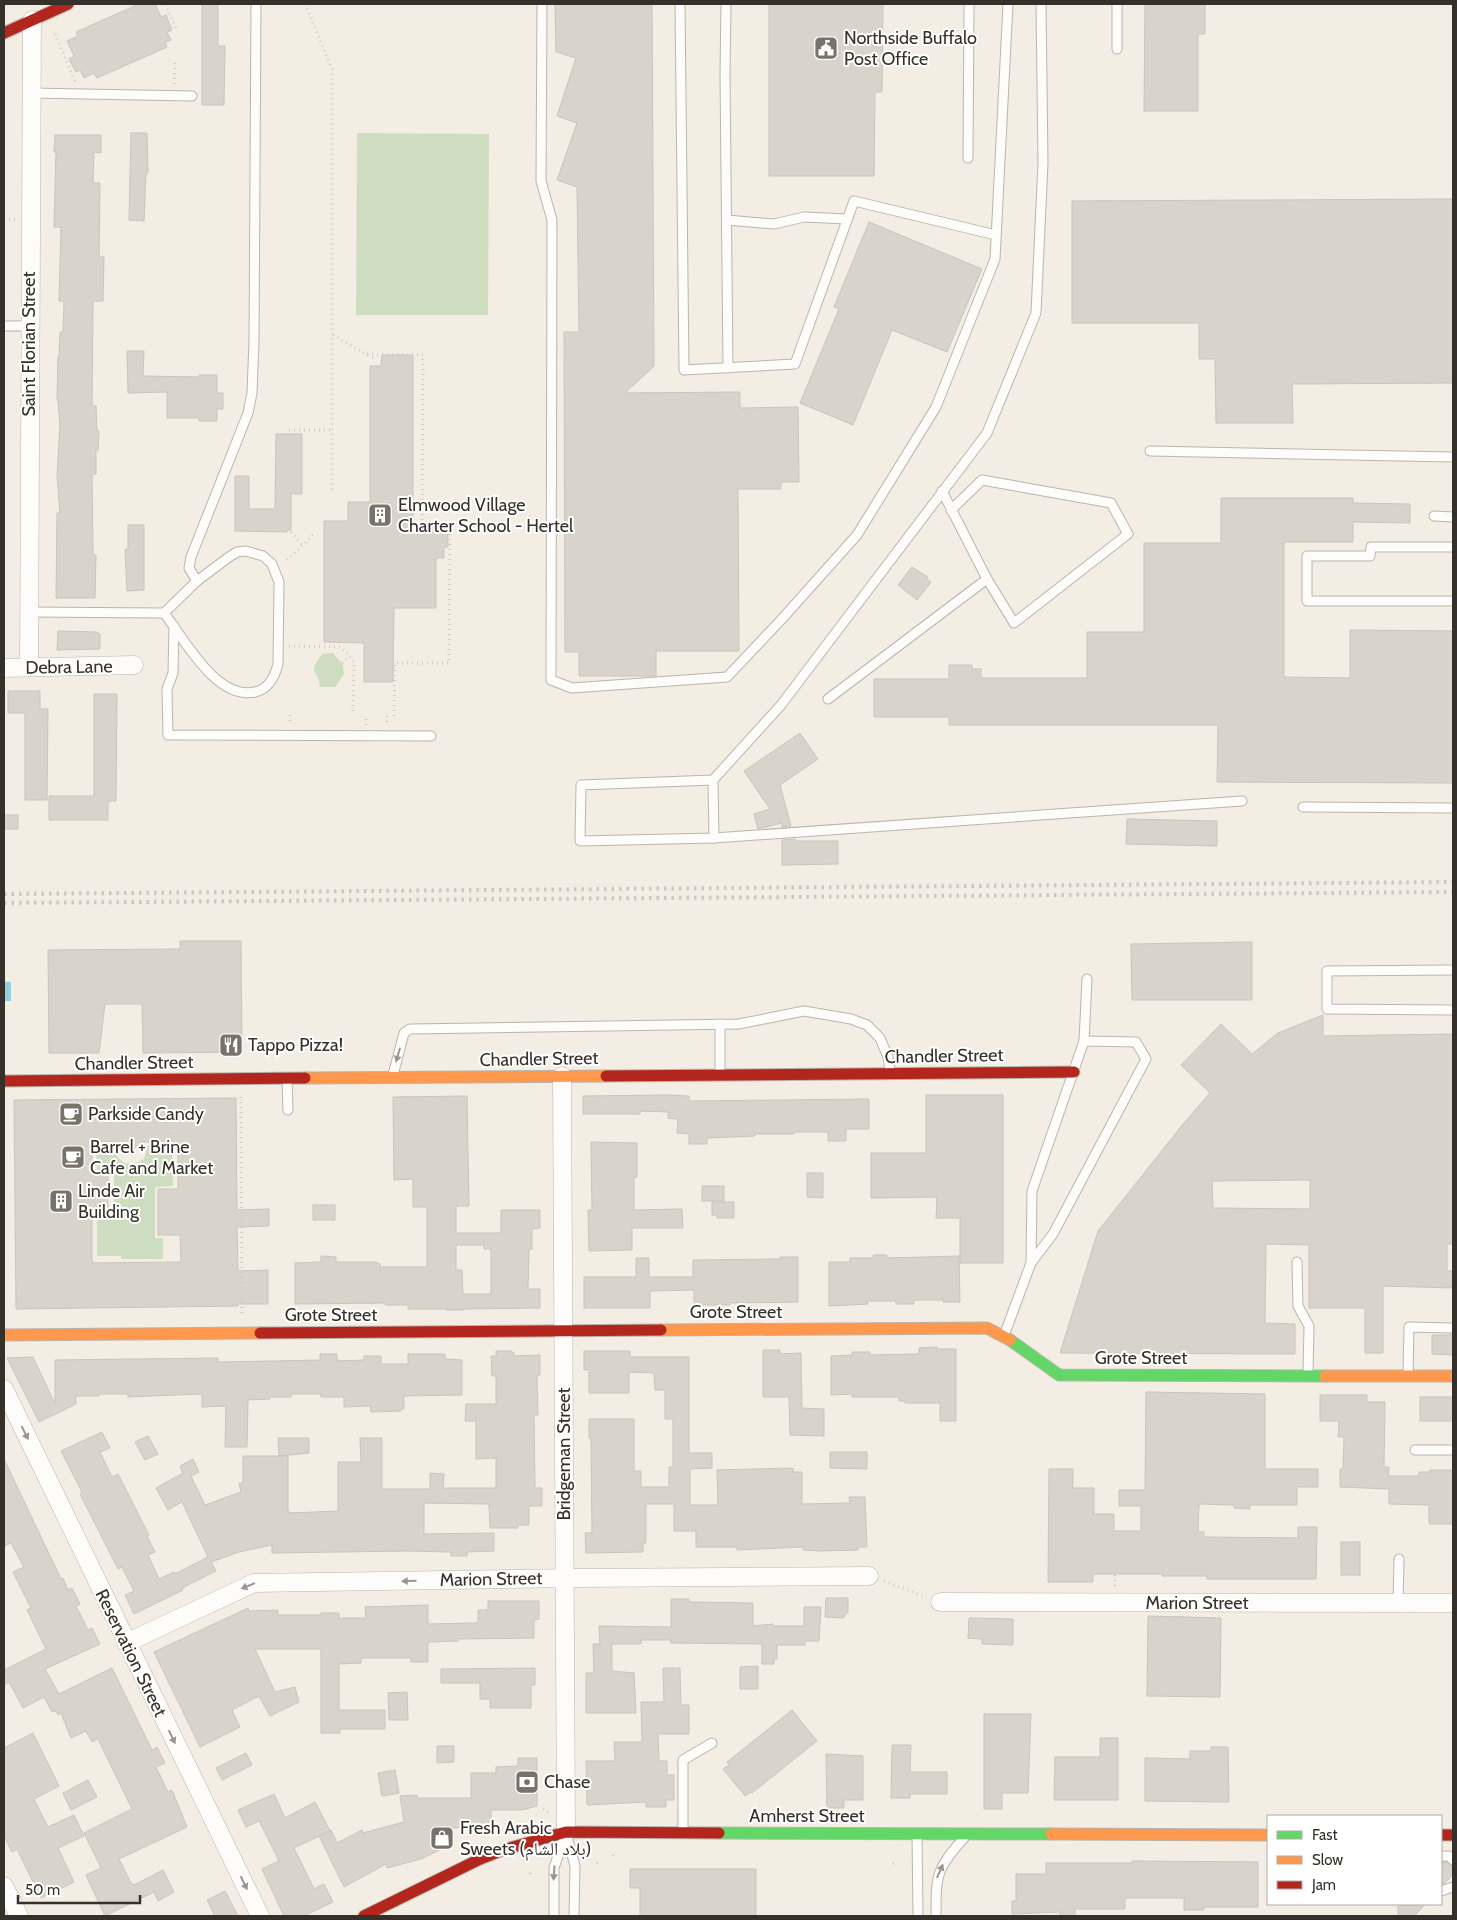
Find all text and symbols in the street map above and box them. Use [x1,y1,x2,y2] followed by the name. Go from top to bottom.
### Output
[844,27,977,70] place label: Northside Buffalo Post Office
[813,35,839,61] public building icon: Northside Buffalo Post Office
[18,272,40,417] street label: Saint Florian Street
[398,494,574,537] place label: Elmwood Village Charter School - Hertel
[367,502,393,528] building icon: Elmwood Village Charter School - Hertel
[25,655,113,679] street label: Debra Lane
[218,1032,244,1058] restaurant icon: Tappo Pizza!
[248,1034,343,1056] place label: Tappo Pizza!
[884,1044,1004,1068] street label: Chandler Street
[479,1047,599,1071] street label: Chandler Street
[394,1048,402,1063] one-way arrow
[74,1051,194,1075] street label: Chandler Street
[58,1101,84,1127] cafe icon: Parkside Candy
[88,1103,204,1125] place label: Parkside Candy
[90,1136,213,1179] place label: Barrel + Brine Cafe and Market
[60,1144,86,1170] cafe icon: Barrel + Brine Cafe and Market
[78,1180,145,1223] place label: Linde Air Building
[48,1188,74,1214] building icon: Linde Air Building
[690,1301,782,1323] street label: Grote Street
[285,1304,377,1326] street label: Grote Street
[1095,1347,1187,1369] street label: Grote Street
[553,1387,575,1521] street label: Bridgeman Street
[21,1426,29,1440] one-way arrow
[439,1567,543,1591] street label: Marion Street
[401,1577,417,1585] one-way arrow
[241,1583,255,1591] one-way arrow
[91,1586,171,1720] street label: Reservation Street
[1146,1592,1248,1614] street label: Marion Street
[168,1730,176,1744] one-way arrow
[514,1769,540,1795] bank icon: Chase
[544,1771,590,1793] place label: Chase
[749,1805,865,1827] street label: Amherst Street
[1267,1815,1442,1905] legend
[460,1817,591,1861] place label: Fresh Arabic Sweets (بلاد الشام)
[429,1825,455,1851] shop icon: Fresh Arabic Sweets (بلاد الشام)
[1312,1826,1337,1844] text: Fast
[1312,1851,1343,1869] text: Slow
[937,1864,945,1878] one-way arrow
[550,1866,558,1882] one-way arrow
[18,1872,140,1904] scale bar
[240,1876,248,1890] one-way arrow
[1311,1876,1336,1894] text: Jam
[25,1881,60,1899] text: 50 m

